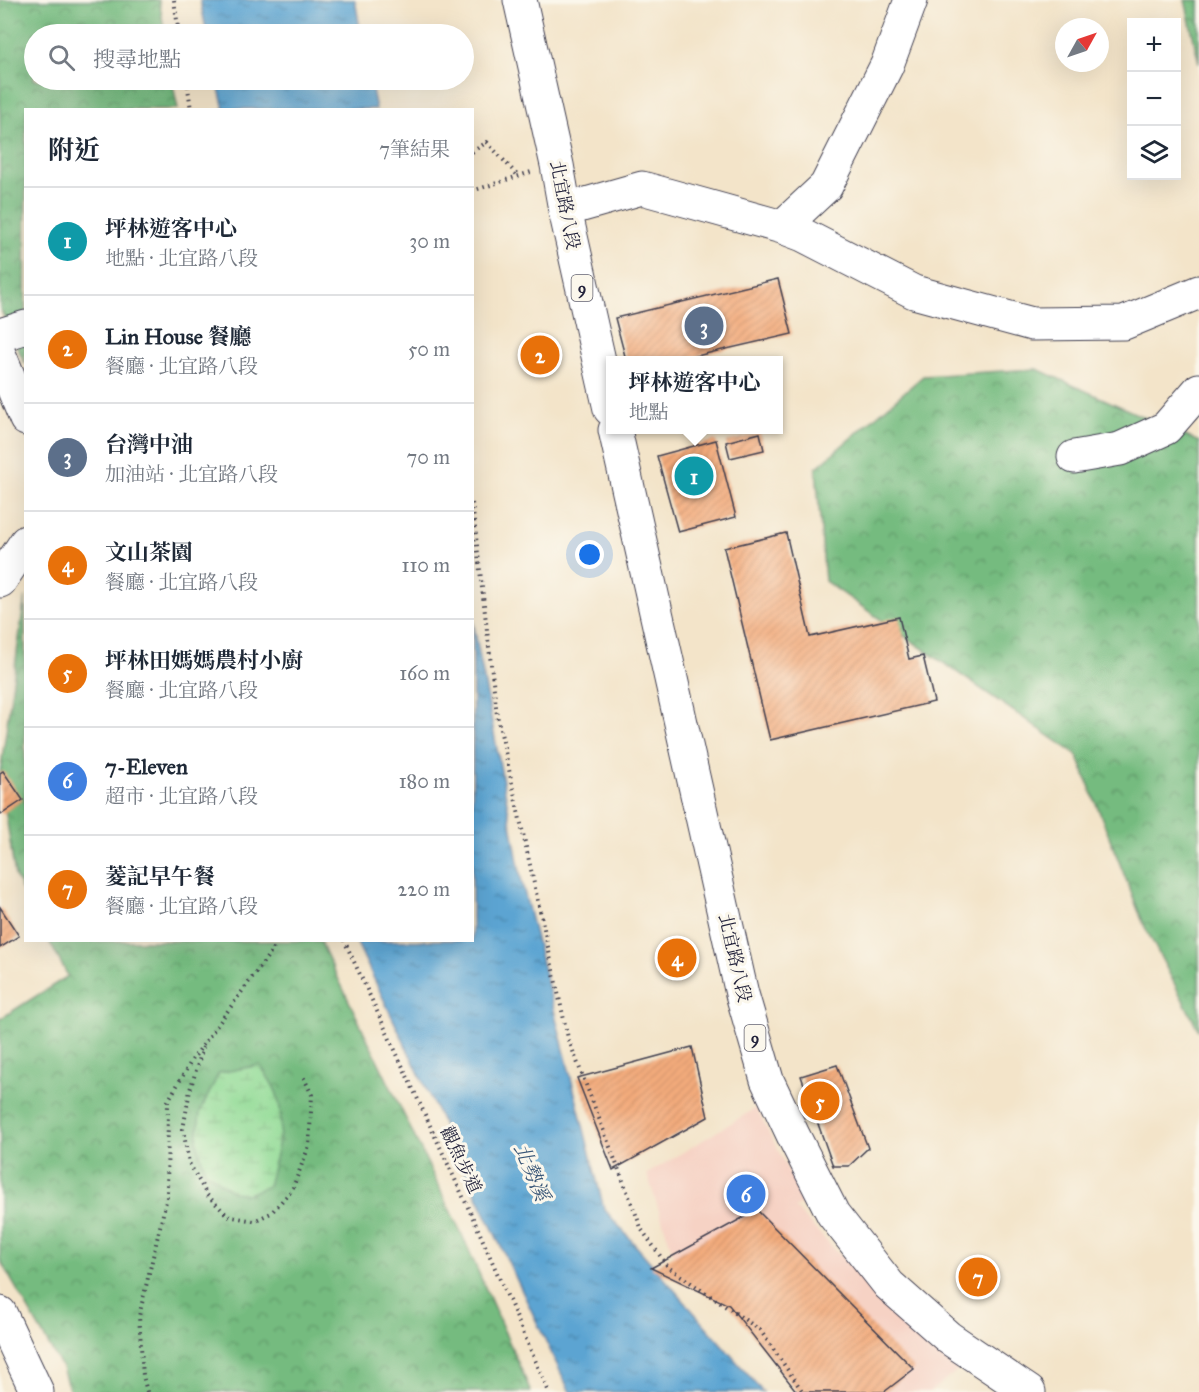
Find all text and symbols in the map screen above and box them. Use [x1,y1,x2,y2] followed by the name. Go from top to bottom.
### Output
[1055,18,1109,72] north arrow
[1127,18,1181,180] map controls
[1127,18,1181,72] button: +
[24,24,474,90] search box
[45,41,78,74] icon: search
[93,46,181,73] text: 搜尋地點
[1127,72,1181,126] button: −
[1127,126,1181,180] button: layers
[48,134,100,166] text: 附近
[379,137,450,161] text: 7筆結果
[546,159,584,251] street label: 北宜路八段
[105,215,237,242] text: 坪林遊客中心
[64,229,71,253] text: 1
[409,229,450,253] text: 30 m
[105,246,258,270] text: 地點 · 北宜路八段
[572,275,592,301] road number: 9
[684,304,724,348] pin: 3
[105,323,252,350] text: Lin House 餐廳
[520,332,560,378] pin: 2
[63,337,72,361] text: 2
[408,337,450,361] text: 50 m
[105,354,258,378] text: 餐廳 · 北宜路八段
[606,356,783,434] popup
[628,369,761,396] text: 坪林遊客中心
[628,400,668,424] text: 地點
[105,431,193,458] text: 台灣中油
[64,445,72,469] text: 3
[407,445,450,469] text: 70 m
[674,454,714,498] pin: 1
[105,462,278,486] text: 加油站 · 北宜路八段
[105,539,193,566] text: 文山茶園
[575,540,604,569] your location
[62,553,73,577] text: 4
[402,553,450,577] text: 110 m
[105,570,258,594] text: 餐廳 · 北宜路八段
[105,647,303,674] text: 坪林田媽媽農村小廚
[63,661,72,685] text: 5
[399,661,450,685] text: 160 m
[105,678,258,702] text: 餐廳 · 北宜路八段
[105,753,188,780] text: 7-Eleven
[62,769,73,793] text: 6
[399,769,450,793] text: 180 m
[105,784,258,808] text: 超市 · 北宜路八段
[105,863,215,890] text: 菱記早午餐
[62,877,73,901] text: 7
[398,877,450,901] text: 220 m
[105,894,258,918] text: 餐廳 · 北宜路八段
[714,912,756,1004] street label: 北宜路八段
[658,936,696,980] pin: 4
[744,1025,766,1051] road number: 9
[800,1078,840,1124] pin: 5
[436,1123,486,1197] street label: 觀魚步道
[509,1140,556,1206] water label: 北勢溪
[726,1172,766,1216] pin: 6
[958,1254,998,1300] pin: 7

